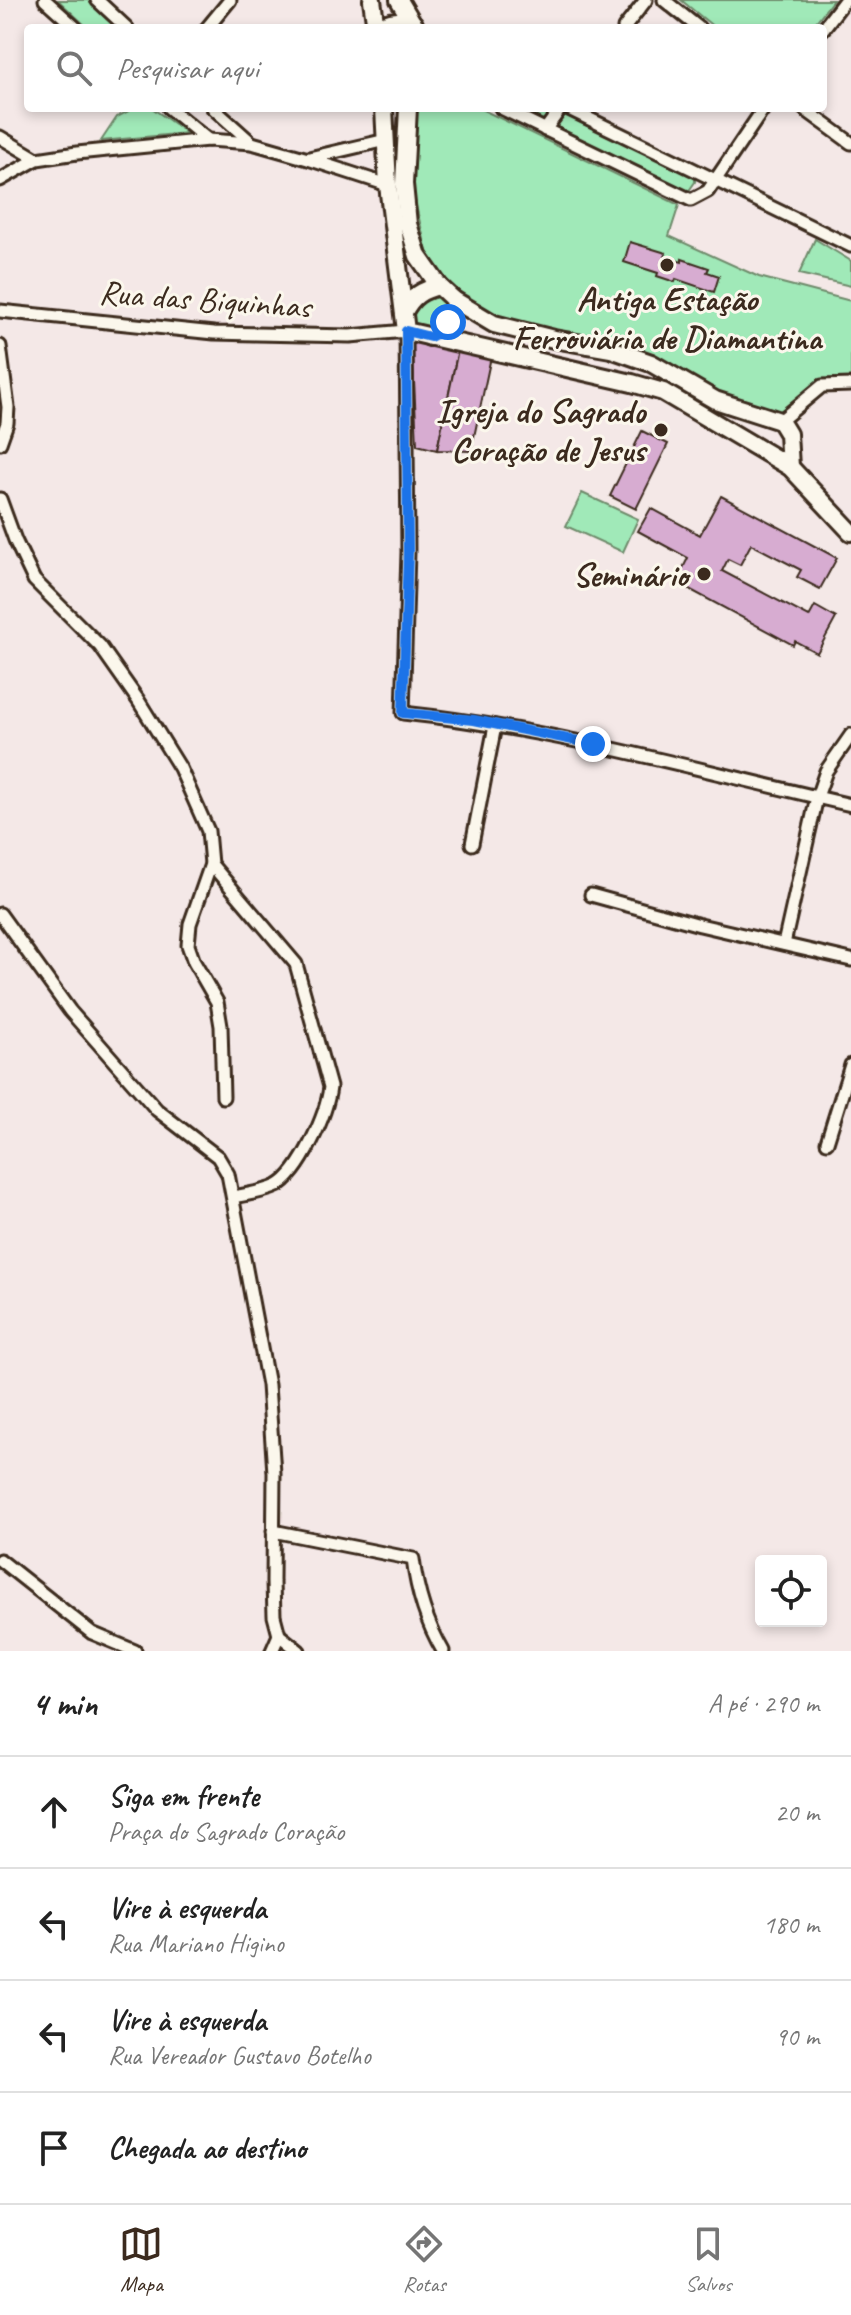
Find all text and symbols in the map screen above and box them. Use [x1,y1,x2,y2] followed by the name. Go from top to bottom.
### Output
[24,24,827,112] search box
[52,46,96,90] icon: search
[116,49,259,87] text: Pesquisar aqui
[658,256,676,274] marker: Antiga Estação Ferroviária de Diamantina
[98,270,316,328] street label: Rua das Biquinhas
[513,277,824,359] place label: Antiga Estação Ferroviária de Diamantina
[430,304,466,340] route start
[436,389,648,471] place label: Igreja do Sagrado Coração de Jesus
[652,421,670,439] marker: Igreja do Sagrado Coração de Jesus
[573,553,692,596] place label: Seminário
[695,565,713,583] marker: Seminário
[575,726,611,762] route end
[755,1555,827,1627] map controls
[755,1555,827,1627] button: locate
[32,1682,97,1725] text: 4 min
[708,1687,819,1720] text: A pé · 290 m
[108,1777,259,1815] text: Siga em frente
[32,1790,76,1834] icon: ahead
[775,1796,819,1829] text: 20 m
[108,1815,344,1848] text: Praça do Sagrado Coração
[108,1889,266,1927] text: Vire à esquerda
[32,1902,76,1946] icon: left
[763,1908,819,1941] text: 180 m
[108,1927,284,1960] text: Rua Mariano Higino
[108,2001,266,2039] text: Vire à esquerda
[32,2014,76,2058] icon: left
[775,2020,819,2053] text: 90 m
[108,2039,371,2072] text: Rua Vereador Gustavo Botelho
[32,2126,76,2170] icon: arrive
[108,2129,306,2167] text: Chegada ao destino
[119,2222,163,2298] tab: Mapa
[402,2222,446,2298] tab: Rotas
[685,2222,732,2298] tab: Salvos

